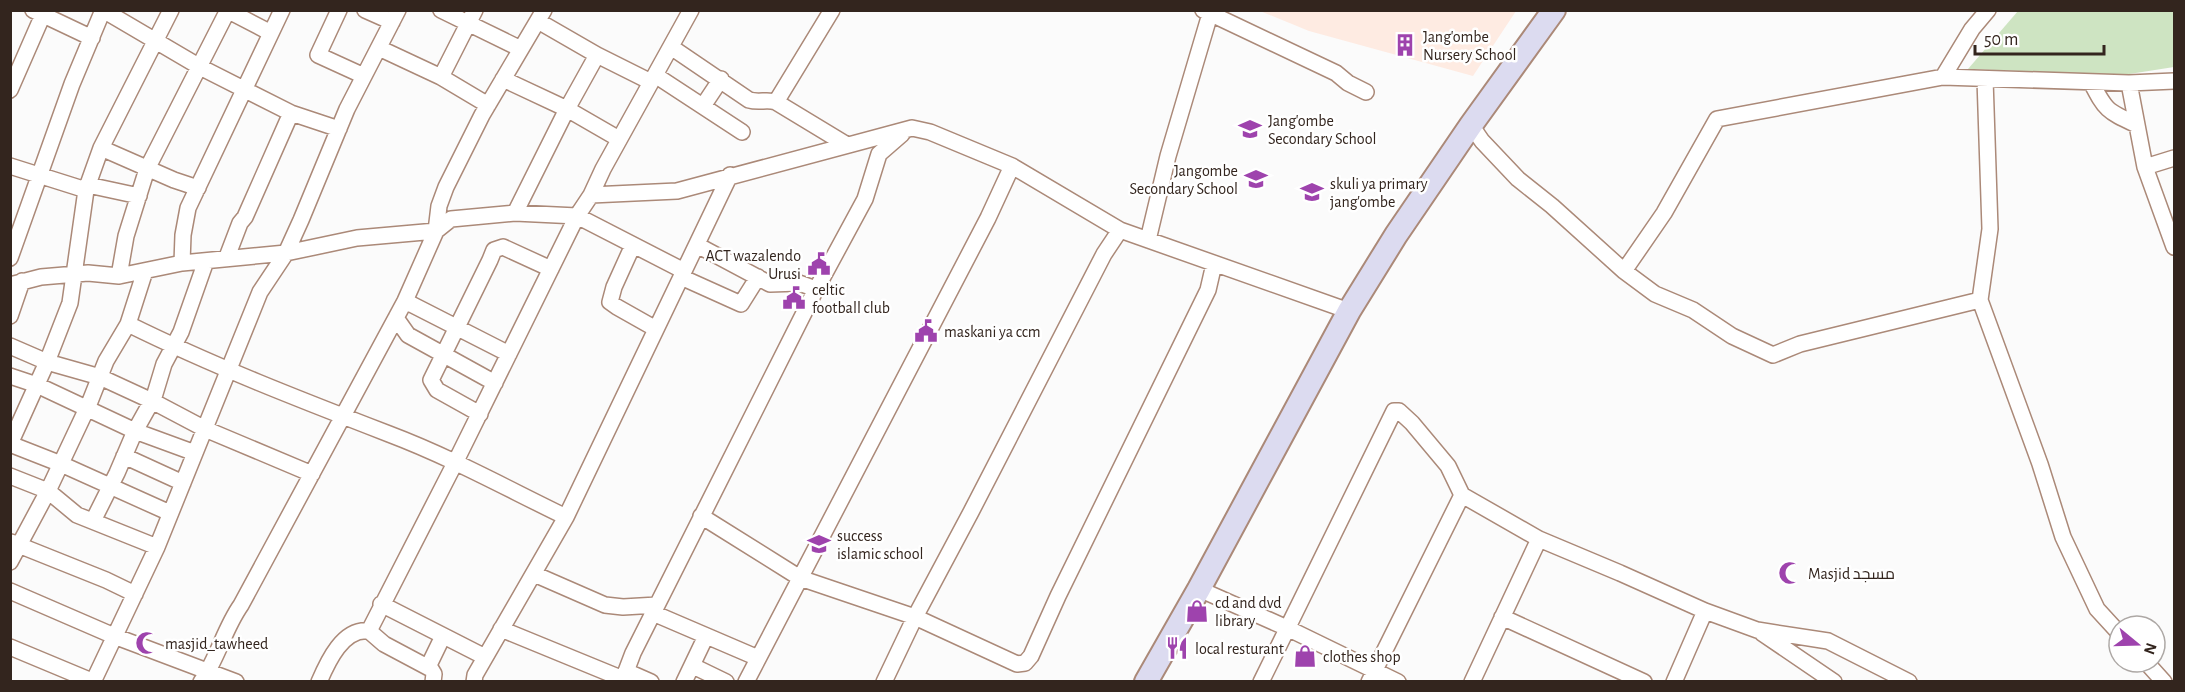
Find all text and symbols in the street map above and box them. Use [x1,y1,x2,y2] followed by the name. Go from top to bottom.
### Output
[1975,18,2104,56] scale bar
[1423,29,1516,64] place label: Jang'ombe Nursery School
[1984,31,2018,49] text: 50 m
[1392,32,1418,58] building icon: Jang'ombe Nursery School
[1268,113,1376,148] place label: Jang'ombe Secondary School
[1237,116,1263,142] school or university icon: Jang'ombe Secondary School
[1130,163,1238,198] place label: Jangombe Secondary School
[1243,166,1269,192] school or university icon: Jangombe Secondary School
[1330,176,1428,211] place label: skuli ya primary jang'ombe
[1299,179,1325,205] school or university icon: skuli ya primary jang'ombe
[706,248,801,282] place label: ACT wazalendo Urusi
[806,251,832,277] public building icon: ACT wazalendo Urusi
[812,282,890,316] place label: celtic football club
[781,285,807,311] public building icon: celtic football club
[913,318,939,344] public building icon: maskani ya ccm
[944,324,1041,341] place label: maskani ya ccm
[837,528,924,562] place label: success islamic school
[806,531,832,557] school or university icon: success islamic school
[1777,560,1803,586] mosque icon: Masjid مسجد
[1808,566,1895,583] place label: Masjid مسجد
[1215,595,1282,630] place label: cd and dvd library
[1184,598,1210,624] shop icon: cd and dvd library
[2107,614,2167,674] north arrow
[134,630,160,656] mosque icon: masjid_tawheed
[1164,635,1190,661] restaurant icon: local resturant
[165,636,268,653] place label: masjid_tawheed
[1195,641,1284,657] place label: local resturant
[2141,641,2160,656] text: N
[1292,643,1318,669] shop icon: clothes shop
[1323,649,1401,665] place label: clothes shop

